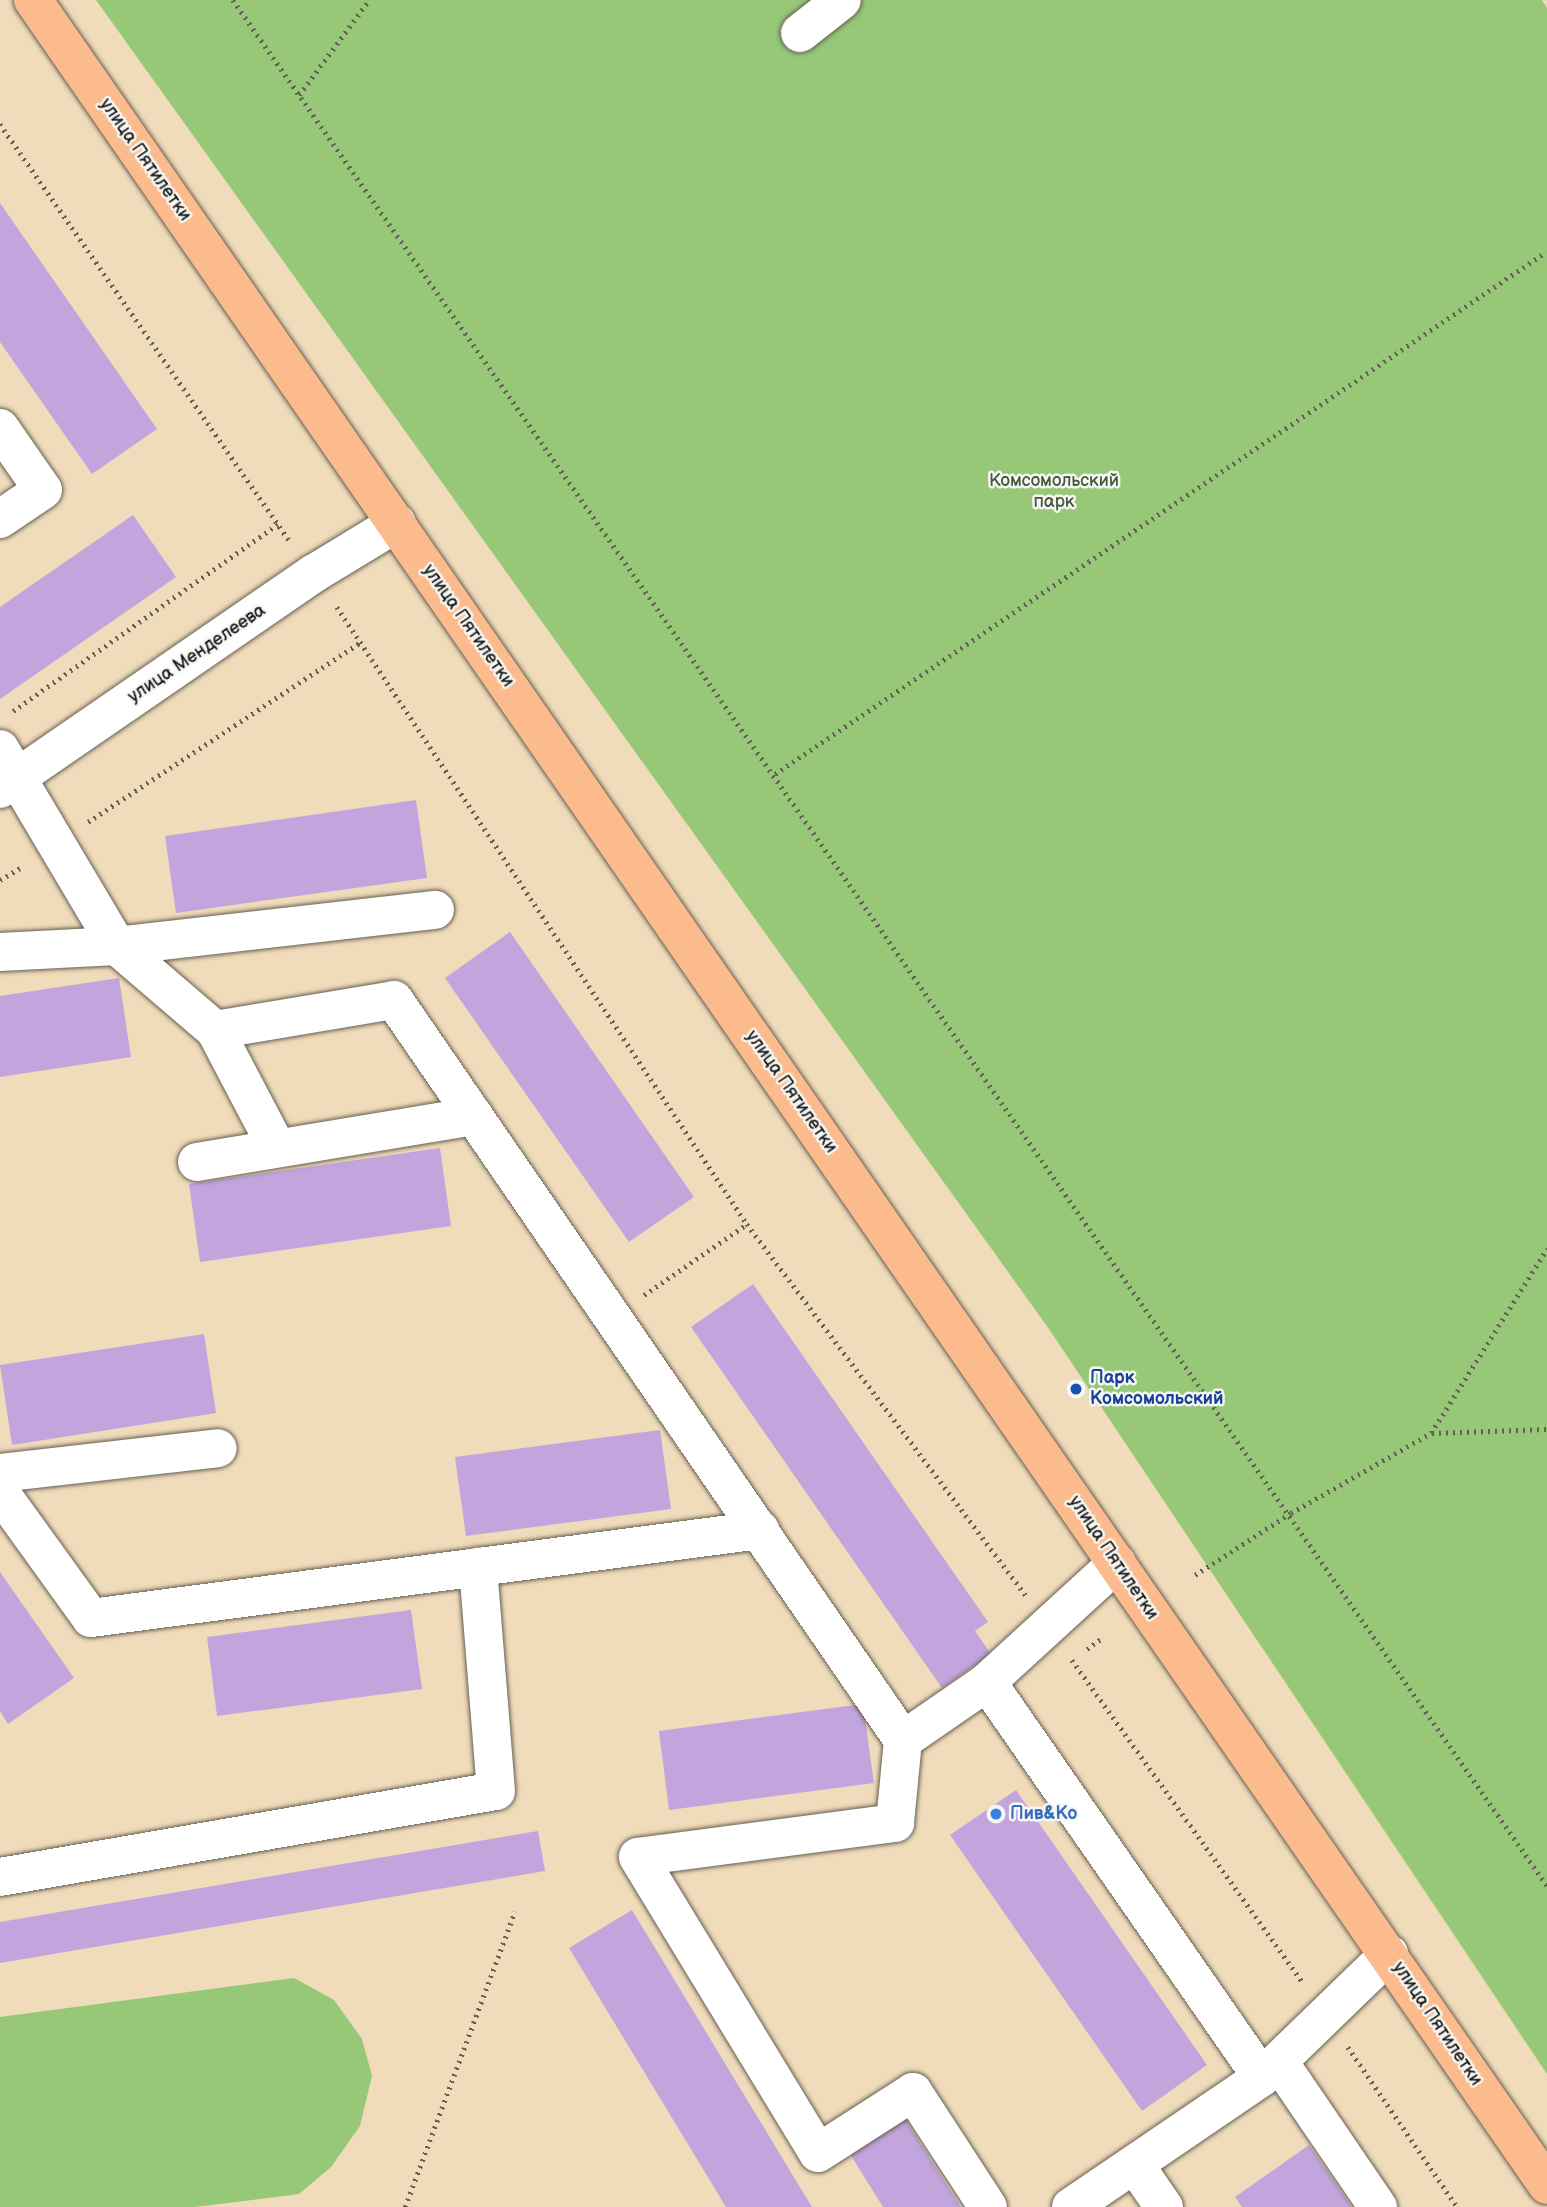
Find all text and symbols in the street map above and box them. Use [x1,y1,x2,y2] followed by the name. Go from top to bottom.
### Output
[95,95,195,225] street label: улица Пятилетки
[989,471,1119,514] park label: Комсомольский парк
[418,561,518,691] street label: улица Пятилетки
[124,600,270,708] street label: улица Менделеева
[741,1027,841,1157] street label: улица Пятилетки
[1090,1368,1223,1410] place label: Парк Комсомольский
[1068,1381,1084,1397] marker: Парк Комсомольский
[1064,1492,1162,1624] street label: улица Пятилетки
[1010,1803,1077,1825] place label: Пив&Ко
[988,1806,1004,1822] marker: Пив&Ко
[1388,1958,1486,2090] street label: улица Пятилетки

